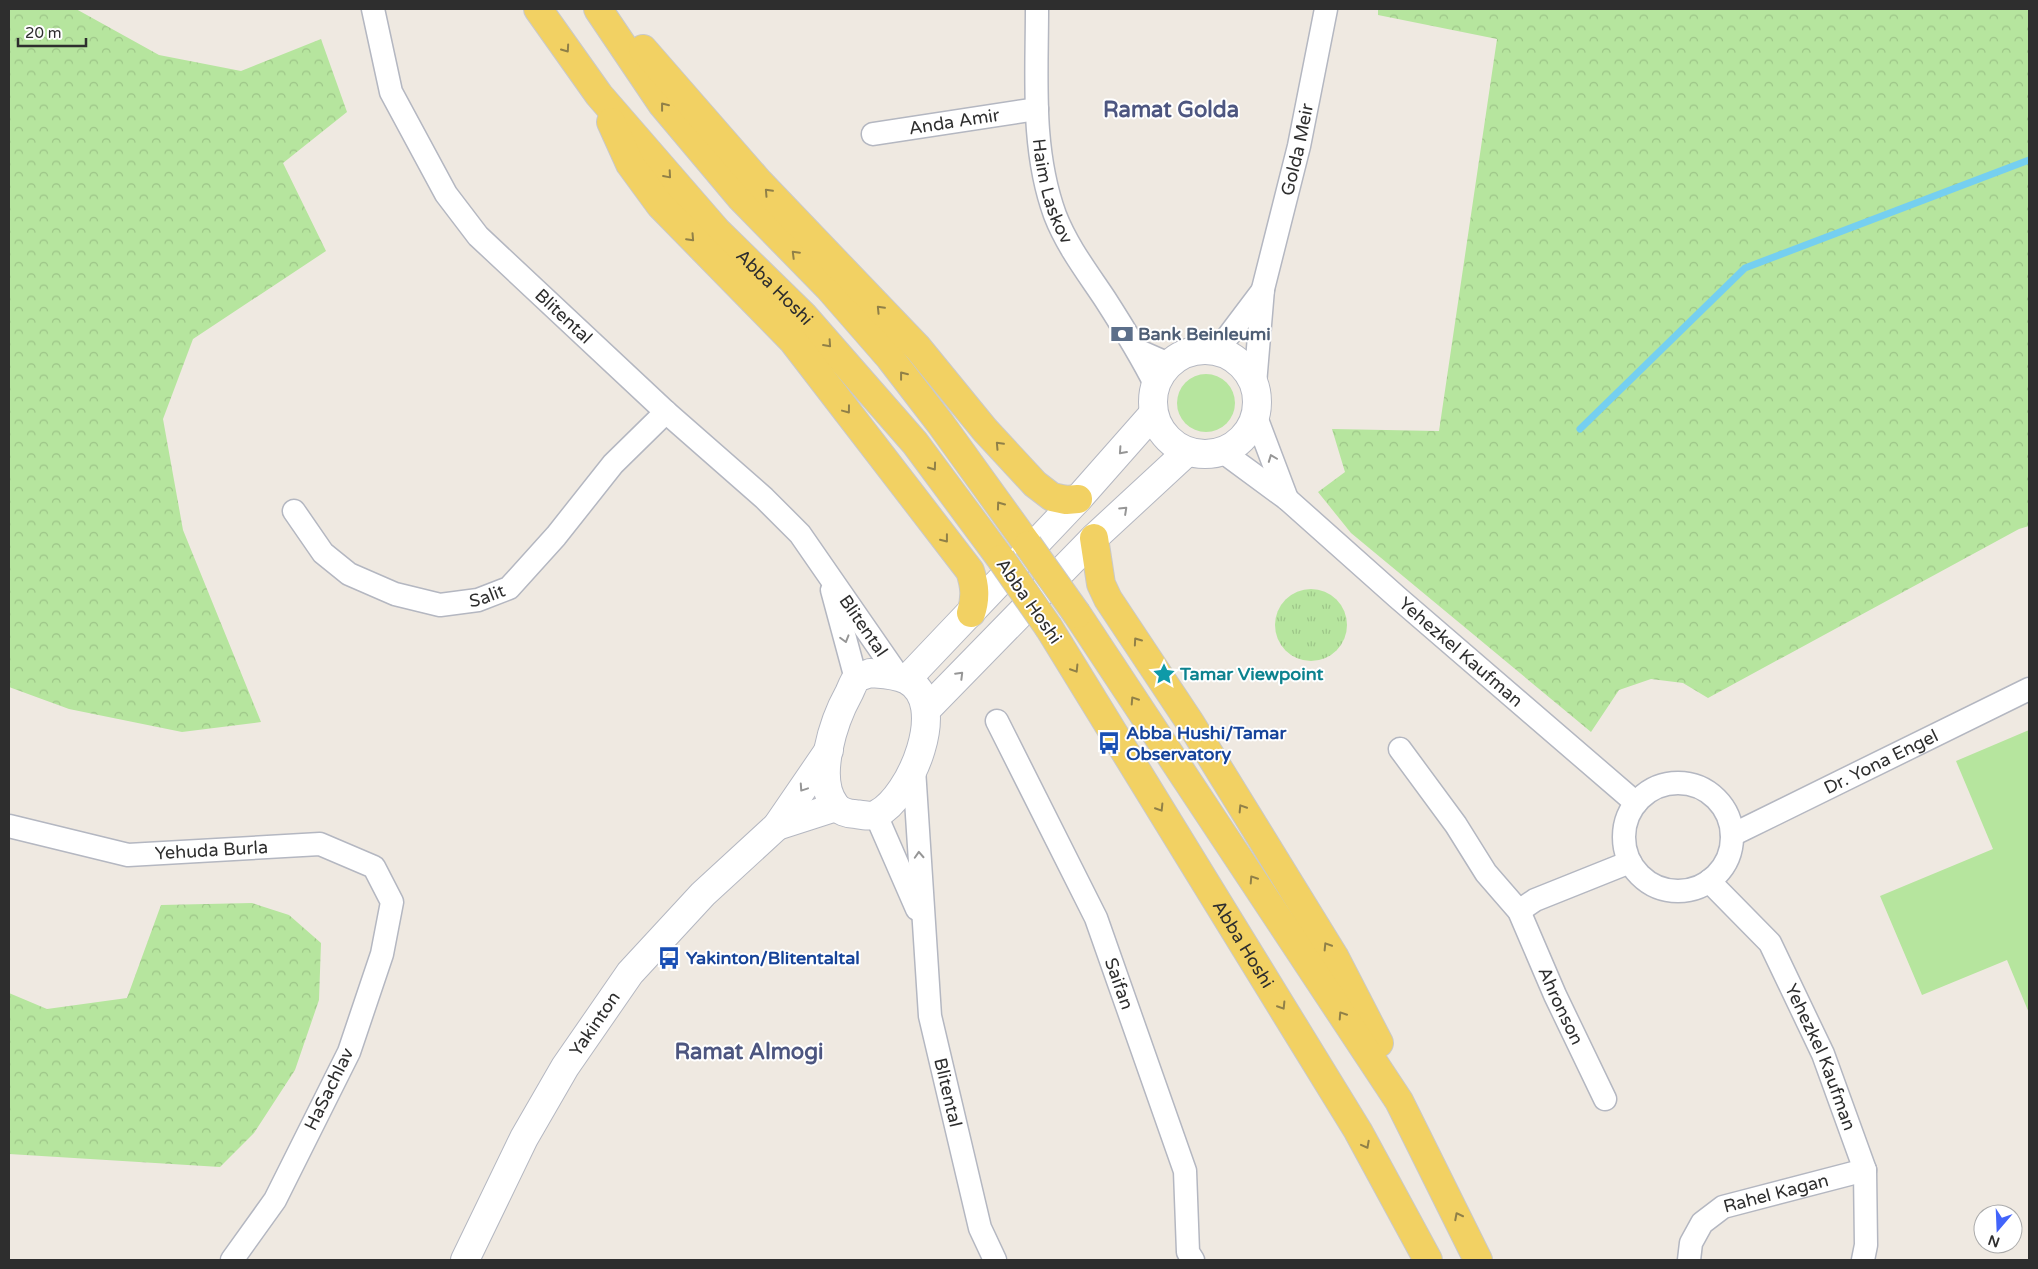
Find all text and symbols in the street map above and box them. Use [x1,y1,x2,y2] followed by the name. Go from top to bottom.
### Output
[18,15,85,47] scale bar
[25,24,62,42] text: 20 m
[560,43,569,52] one-way arrow
[1103,97,1239,123] district label: Ramat Golda
[1276,101,1318,198] street label: Golda Meir
[662,103,670,112] one-way arrow
[907,104,1001,139] street label: Anda Amir
[1028,137,1078,248] street label: Haim Laskov
[662,169,671,178] one-way arrow
[765,188,774,197] one-way arrow
[685,232,694,241] one-way arrow
[731,245,818,330] street label: Abba Hoshi
[792,250,801,259] one-way arrow
[530,284,597,348] street label: Blitental
[877,306,886,315] one-way arrow
[1109,321,1135,347] bank icon: Bank Beinleumi
[1138,323,1271,345] place label: Bank Beinleumi
[822,338,831,347] one-way arrow
[900,371,909,381] one-way arrow
[841,404,850,414] one-way arrow
[995,441,1004,450] one-way arrow
[1119,445,1128,454] one-way arrow
[1268,454,1278,462] one-way arrow
[927,461,936,471] one-way arrow
[997,502,1006,511] one-way arrow
[1118,507,1127,516] one-way arrow
[940,533,948,542] one-way arrow
[992,554,1066,648] street label: Abba Hoshi
[468,579,508,612] street label: Salit
[834,590,893,661] street label: Blitental
[1394,592,1528,712] street label: Yehezkel Kaufman
[840,634,850,642] one-way arrow
[1134,637,1143,646] one-way arrow
[1151,661,1177,687] place icon: Tamar Viewpoint
[1179,663,1324,685] place label: Tamar Viewpoint
[1068,664,1078,673] one-way arrow
[954,672,963,681] one-way arrow
[1131,696,1140,705] one-way arrow
[1126,722,1287,765] place label: Abba Hushi/Tamar Observatory
[1820,724,1942,799] street label: Dr. Yona Engel
[1096,730,1122,756] bus stop icon: Abba Hushi/Tamar Observatory
[800,782,809,792] one-way arrow
[1154,802,1163,811] one-way arrow
[1239,804,1249,813] one-way arrow
[154,836,269,864] street label: Yehuda Burla
[913,850,924,858] one-way arrow
[1249,875,1259,884] one-way arrow
[1208,896,1279,992] street label: Abba Hoshi
[1324,942,1334,951] one-way arrow
[656,945,682,971] bus stop icon: Yakinton/Blitentaltal
[686,947,860,969] place label: Yakinton/Blitentaltal
[1100,955,1138,1012] street label: Saifan
[1533,964,1588,1048] street label: Ahronson
[1780,980,1861,1134] street label: Yehezkel Kaufman
[565,987,625,1060] street label: Yakinton
[1275,1000,1285,1009] one-way arrow
[1339,1011,1348,1020] one-way arrow
[674,1039,824,1065] district label: Ramat Almogi
[300,1044,359,1134] street label: HaSachlav
[929,1056,967,1129] street label: Blitental
[1360,1139,1370,1148] one-way arrow
[1721,1169,1831,1217] street label: Rahel Kagan
[1973,1204,2023,1254] north arrow
[1454,1212,1464,1221] one-way arrow
[1986,1231,2002,1251] text: N

